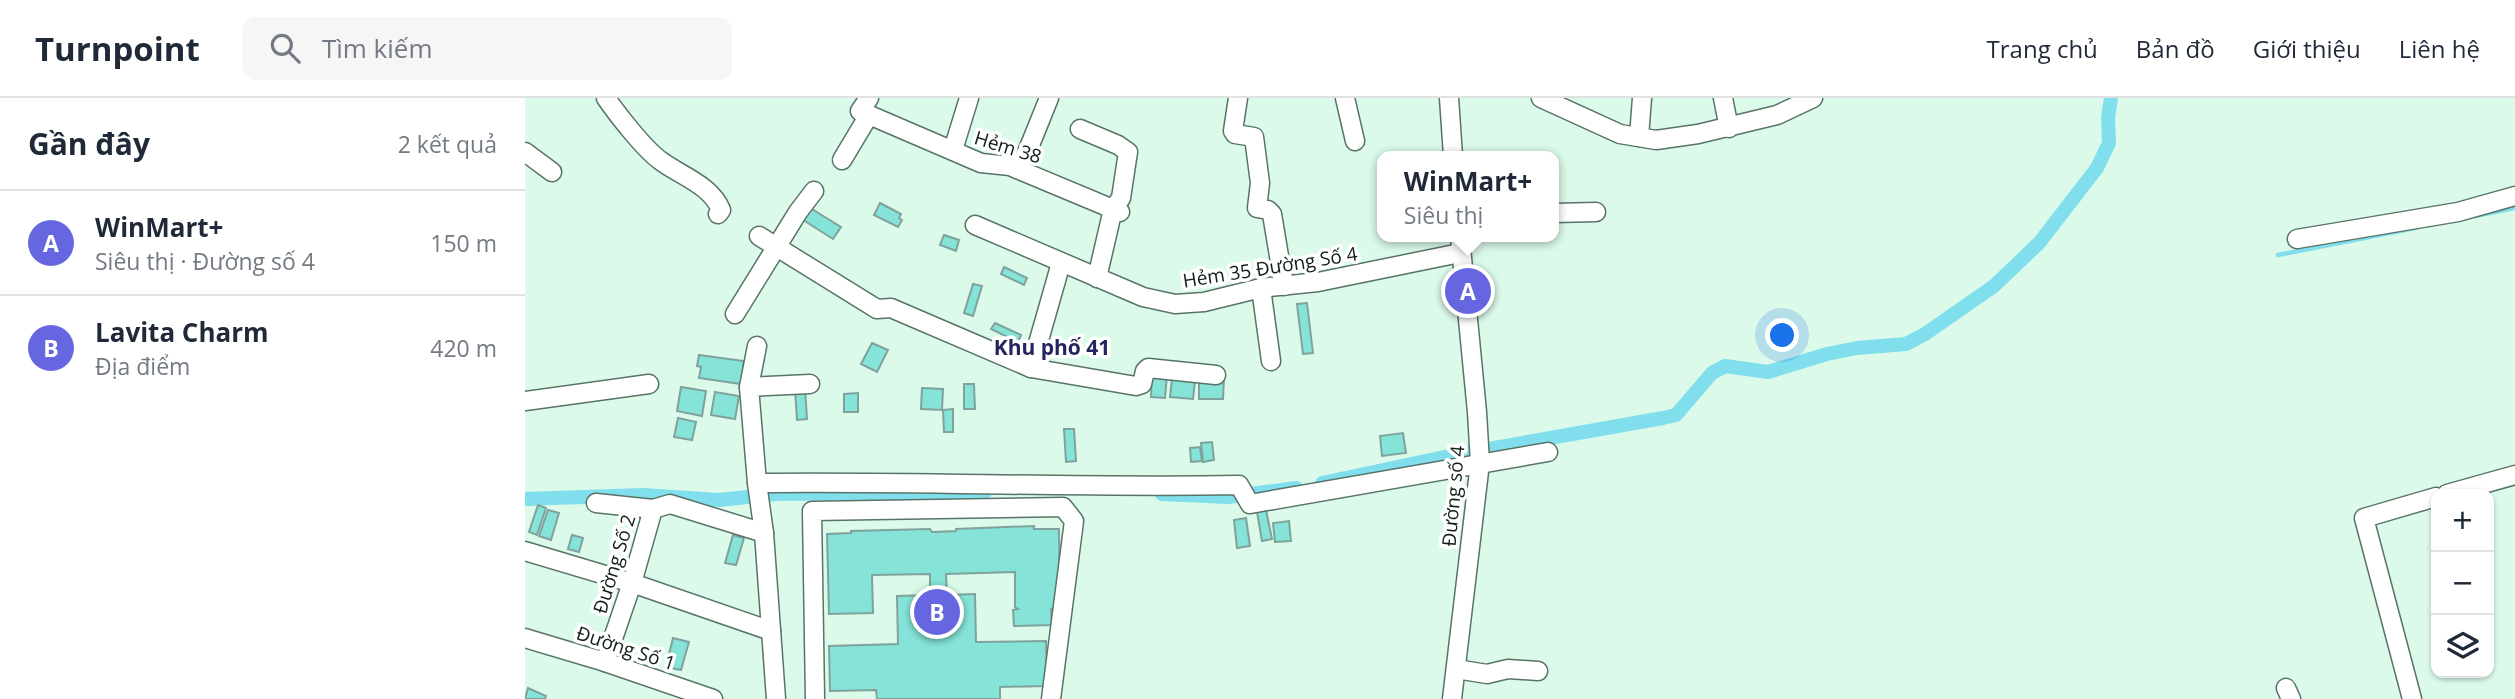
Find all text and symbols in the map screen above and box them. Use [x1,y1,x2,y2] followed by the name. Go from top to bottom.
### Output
[242,17,732,80] search box
[35,26,200,71] text: Turnpoint
[266,29,304,67] icon: search
[322,30,432,66] text: Tìm kiếm
[1987,32,2098,65] text: Trang chủ
[2136,32,2215,65] text: Bản đồ
[2253,32,2361,65] text: Giới thiệu
[2399,32,2480,65] text: Liên hệ
[28,123,150,164] text: Gần đây
[971,124,1045,170] street label: Hẻm 38
[398,128,497,160] text: 2 kết quả
[1377,151,1559,242] popup
[1404,163,1532,199] text: WinMart+
[1404,199,1483,231] text: Siêu thị
[95,209,223,245] text: WinMart+
[43,227,59,259] text: A
[430,227,497,259] text: 150 m
[1181,240,1359,294] street label: Hẻm 35 Đường Số 4
[95,245,315,277] text: Siêu thị · Đường số 4
[1445,265,1491,317] pin: A
[95,314,269,350] text: Lavita Charm
[1765,318,1799,352] your location
[43,332,59,364] text: B
[430,332,497,364] text: 420 m
[994,333,1110,361] district label: Khu phố 41
[95,350,190,382] text: Địa điểm
[1436,444,1470,548] street label: Đường số 4
[2431,489,2494,678] map controls
[2431,489,2494,552] button: +
[587,511,641,617] street label: Đường Số 2
[2431,552,2494,615] button: −
[914,586,960,638] pin: B
[2431,615,2494,678] button: layers
[573,620,679,676] street label: Đường Số 1

